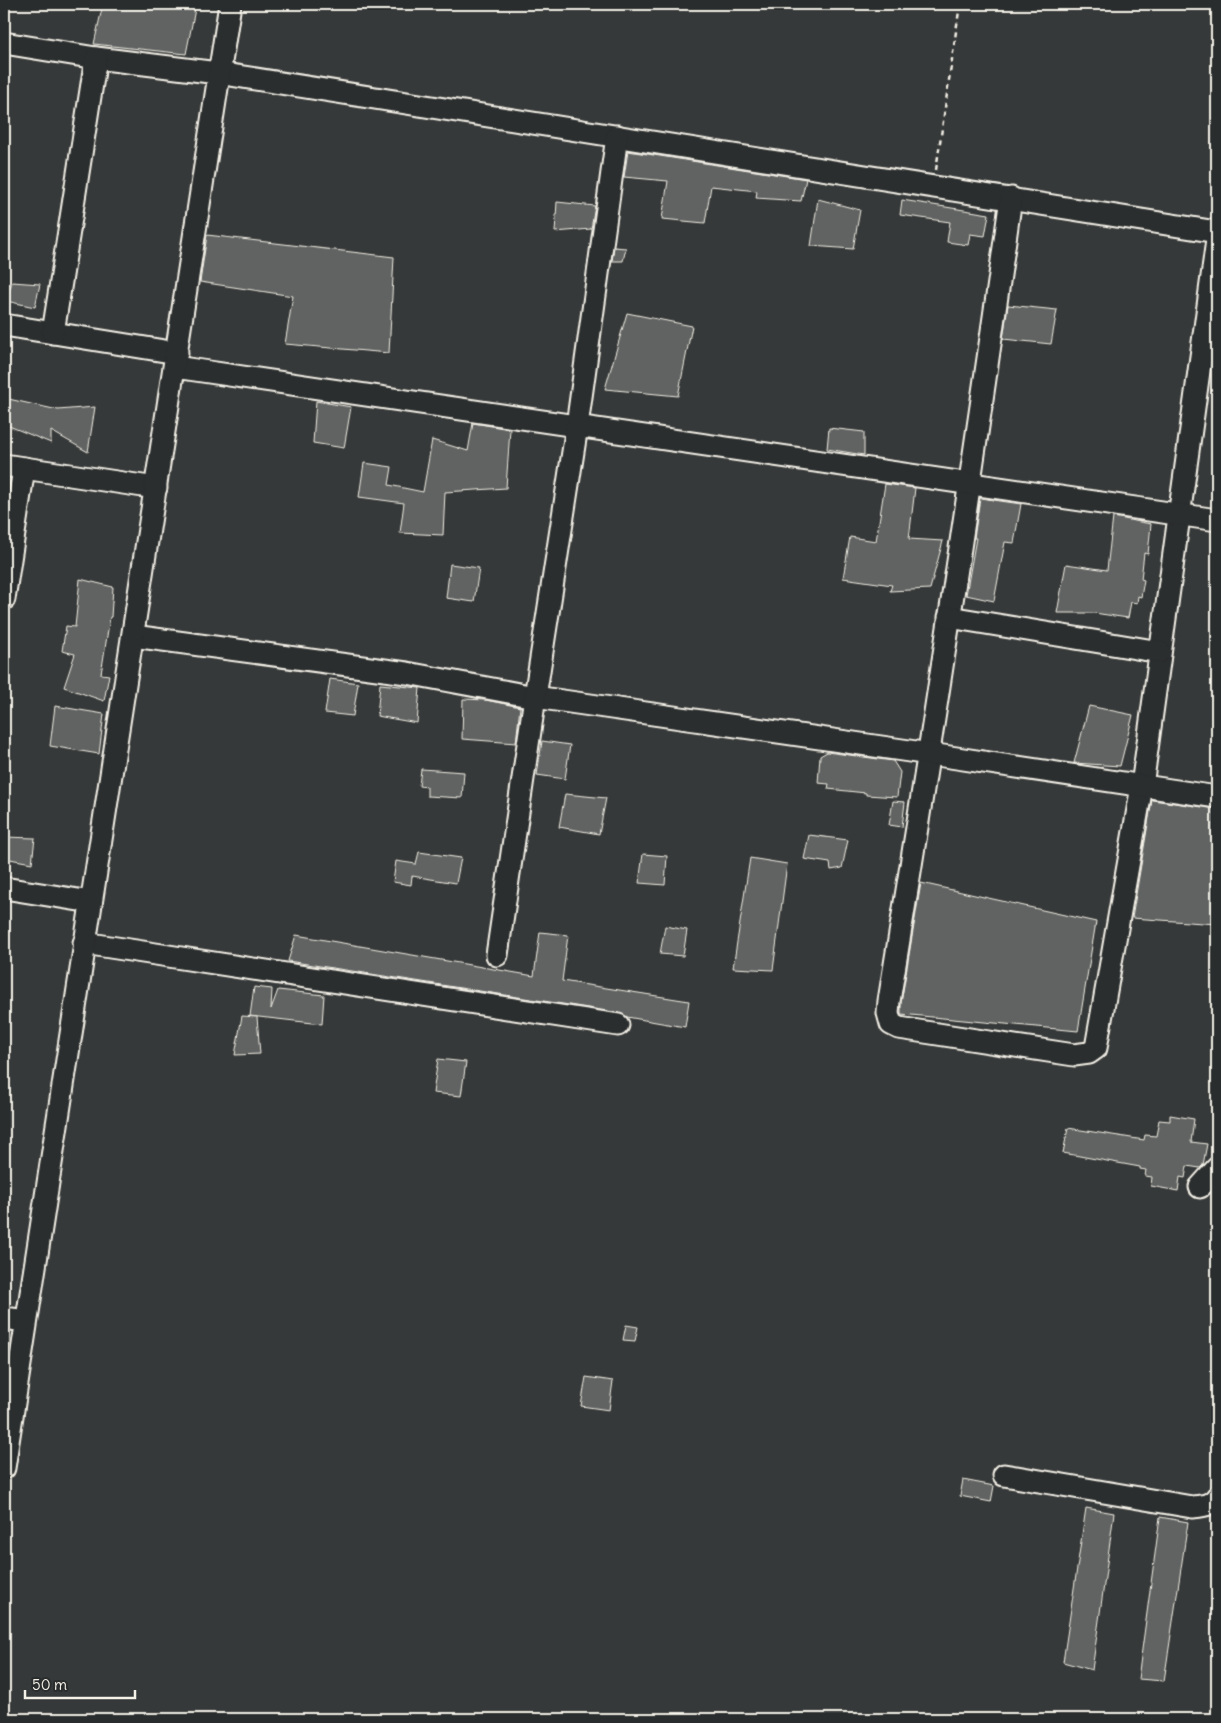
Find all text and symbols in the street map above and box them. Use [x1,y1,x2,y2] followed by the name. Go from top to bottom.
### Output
[25,1668,135,1700] scale bar
[32,1675,67,1694] text: 50 m

